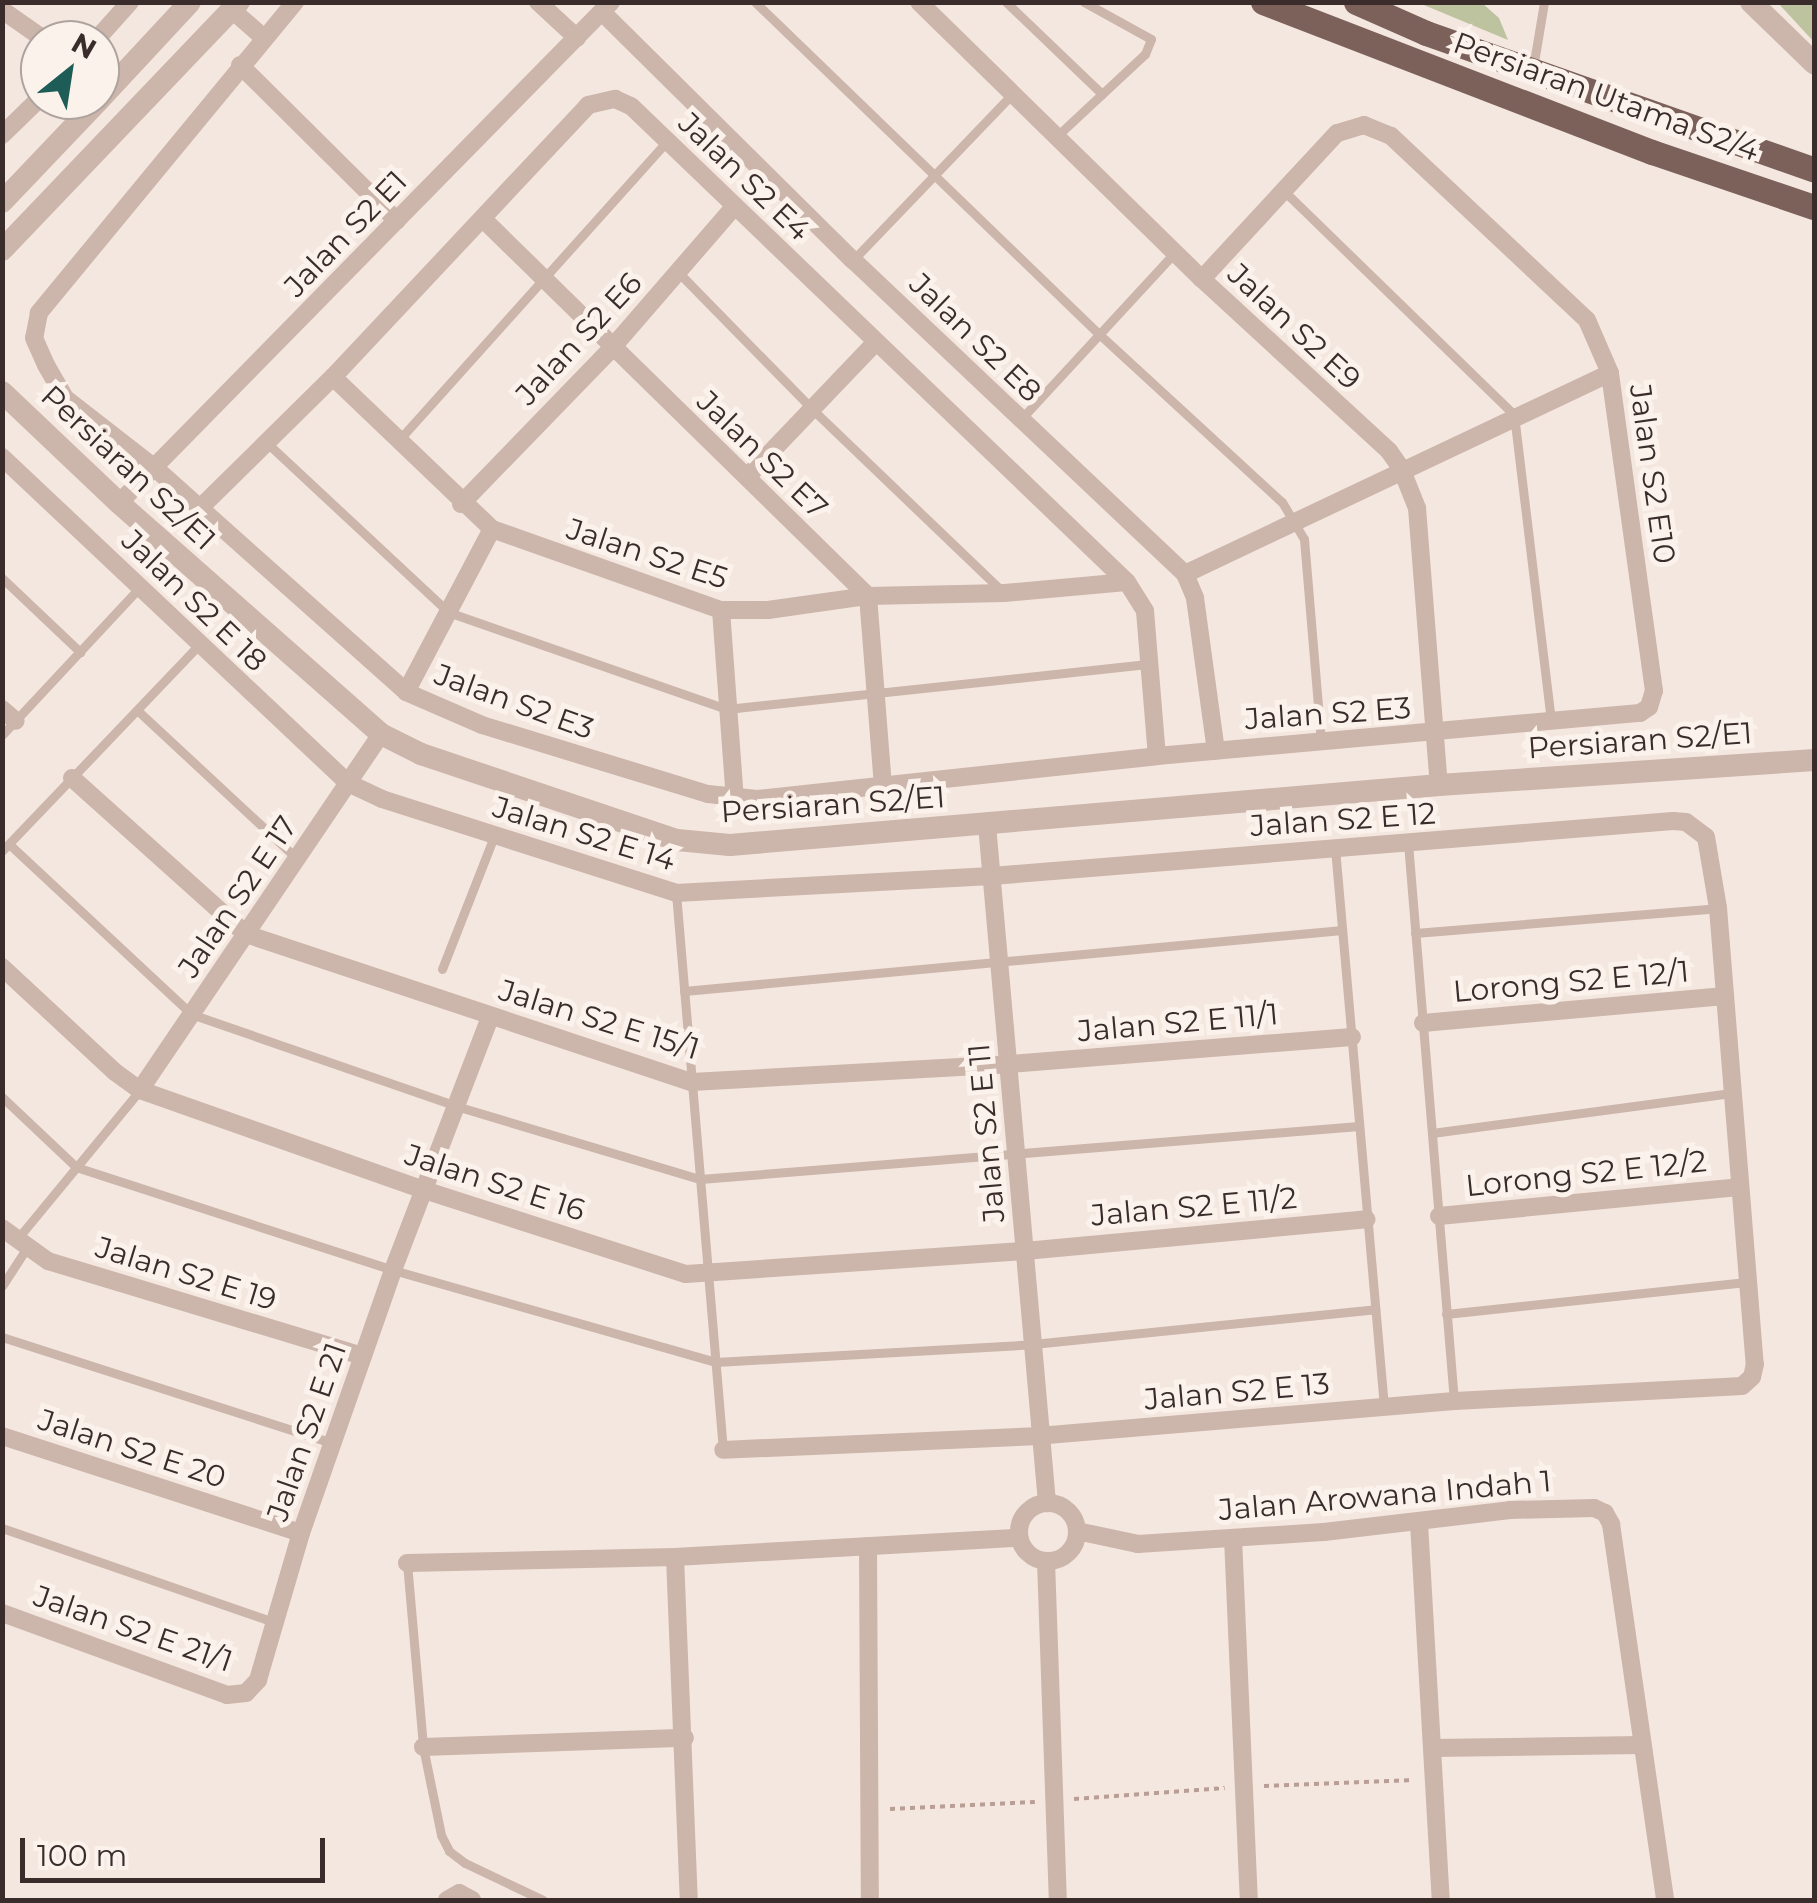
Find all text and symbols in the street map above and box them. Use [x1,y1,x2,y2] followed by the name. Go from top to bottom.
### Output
[20,20,120,120] north arrow
[66,25,102,66] text: N
[1448,25,1764,169] street label: Persiaran Utama S2/4
[671,105,817,249] street label: Jalan S2 E4
[277,164,415,304] street label: Jalan S2 E1
[1220,256,1368,398] street label: Jalan S2 E9
[509,265,649,413] street label: Jalan S2 E6
[902,266,1048,410] street label: Jalan S2 E8
[33,378,223,558] street label: Persiaran S2/E1
[1622,382,1682,566] street label: Jalan S2 E10
[689,384,835,526] street label: Jalan S2 E7
[562,511,732,597] street label: Jalan S2 E5
[114,523,274,679] street label: Jalan S2 E 18
[430,657,598,747] street label: Jalan S2 E3
[1244,690,1412,738] street label: Jalan S2 E3
[1526,715,1754,767] street label: Persiaran S2/E1
[719,779,947,831] street label: Persiaran S2/E1
[489,789,679,879] street label: Jalan S2 E 14
[1249,796,1437,844] street label: Jalan S2 E 12
[171,810,305,984] street label: Jalan S2 E 17
[1452,954,1690,1010] street label: Lorong S2 E 12/1
[495,972,703,1068] street label: Jalan S2 E 15/1
[1076,996,1280,1050] street label: Jalan S2 E 11/1
[961,1042,1013,1224] street label: Jalan S2 E 11
[401,1137,589,1229] street label: Jalan S2 E 16
[1464,1143,1708,1205] street label: Lorong S2 E 12/2
[1089,1180,1299,1234] street label: Jalan S2 E 11/2
[91,1229,281,1319] street label: Jalan S2 E 19
[260,1338,354,1526] street label: Jalan S2 E 21
[1143,1366,1331,1418] street label: Jalan S2 E 13
[34,1402,230,1496] street label: Jalan S2 E 20
[1217,1464,1553,1528] street label: Jalan Arowana Indah 1
[29,1578,237,1680] street label: Jalan S2 E 21/1
[25,1818,330,1880] scale bar
[37,1837,127,1874] text: 100 m

